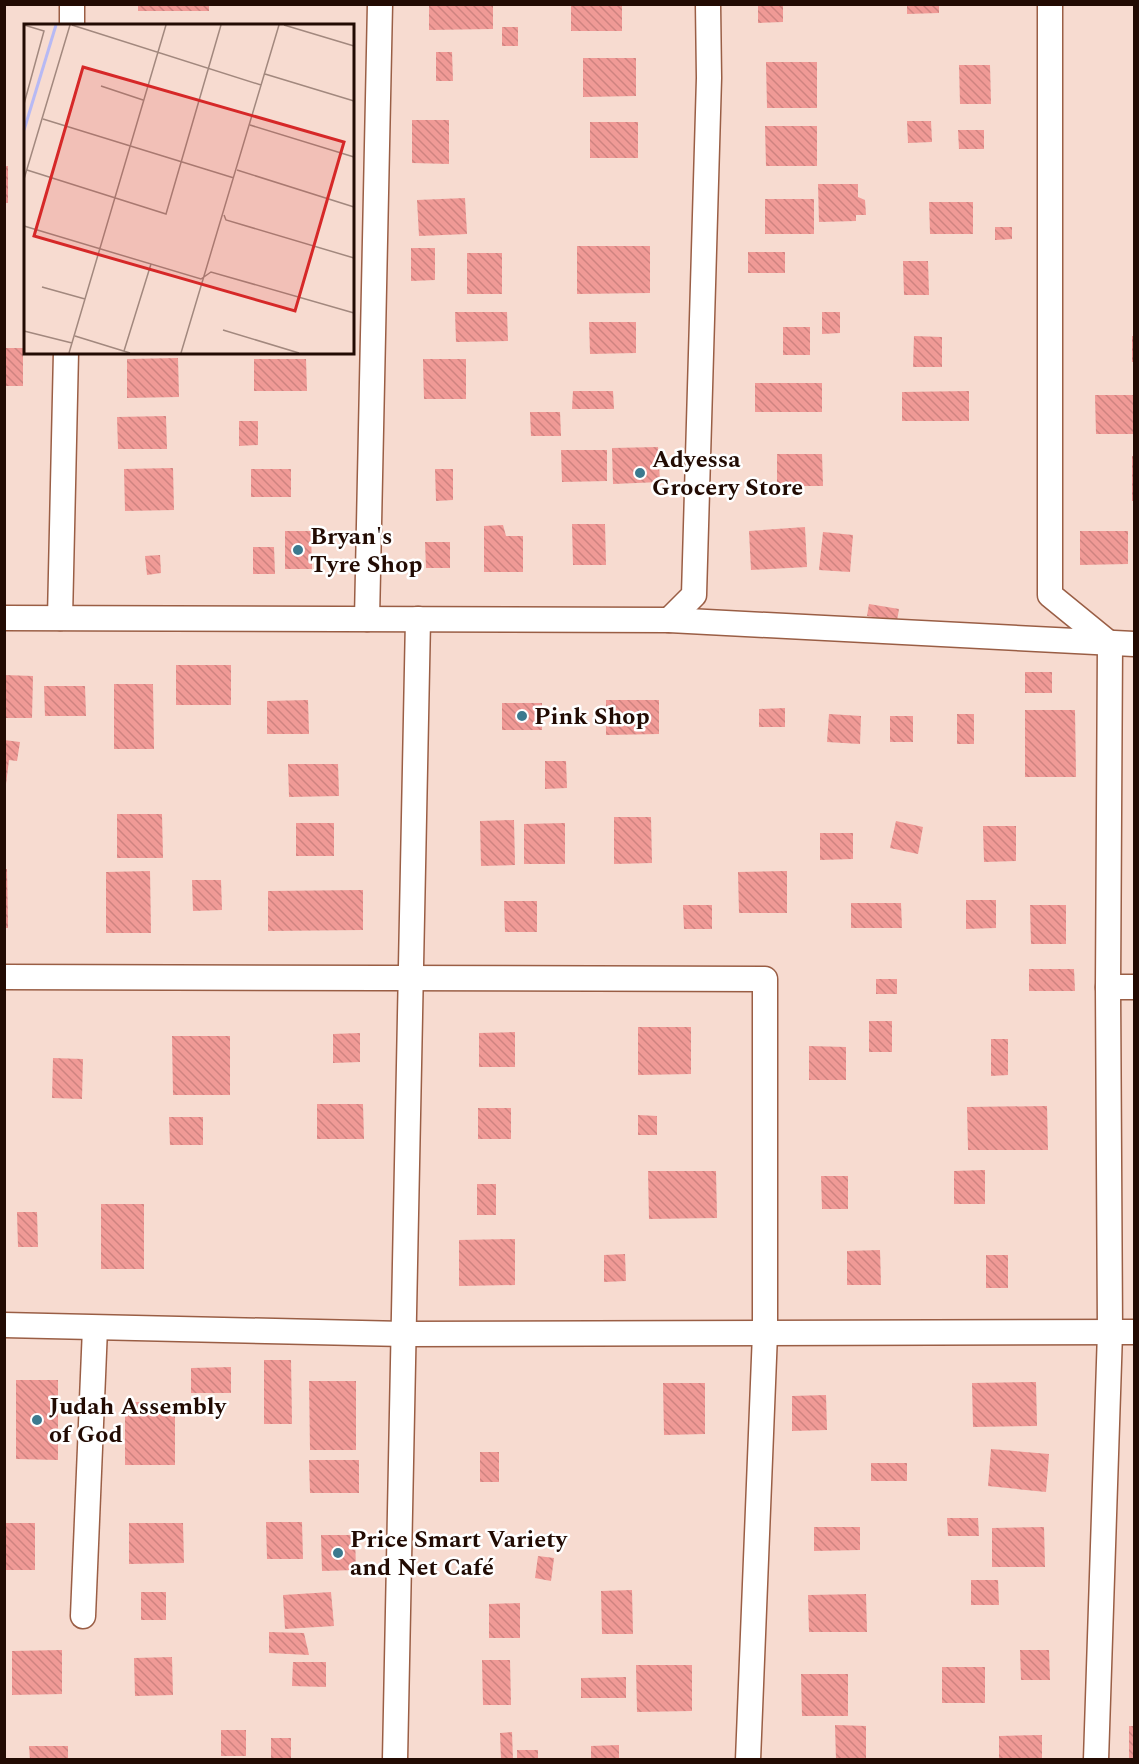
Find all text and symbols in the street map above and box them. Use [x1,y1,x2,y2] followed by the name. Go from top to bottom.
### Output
[24,24,354,354] inset map
[652,442,803,506] place label: Adyessa Grocery Store
[633,466,647,480] marker: Adyessa Grocery Store
[310,519,422,583] place label: Bryan's Tyre Shop
[291,543,305,557] marker: Bryan's Tyre Shop
[534,699,650,735] place label: Pink Shop
[515,709,529,723] marker: Pink Shop
[49,1389,228,1453] place label: Judah Assembly of God
[30,1413,44,1427] marker: Judah Assembly of God
[350,1522,568,1586] place label: Price Smart Variety and Net Café
[331,1546,345,1560] marker: Price Smart Variety and Net Café

